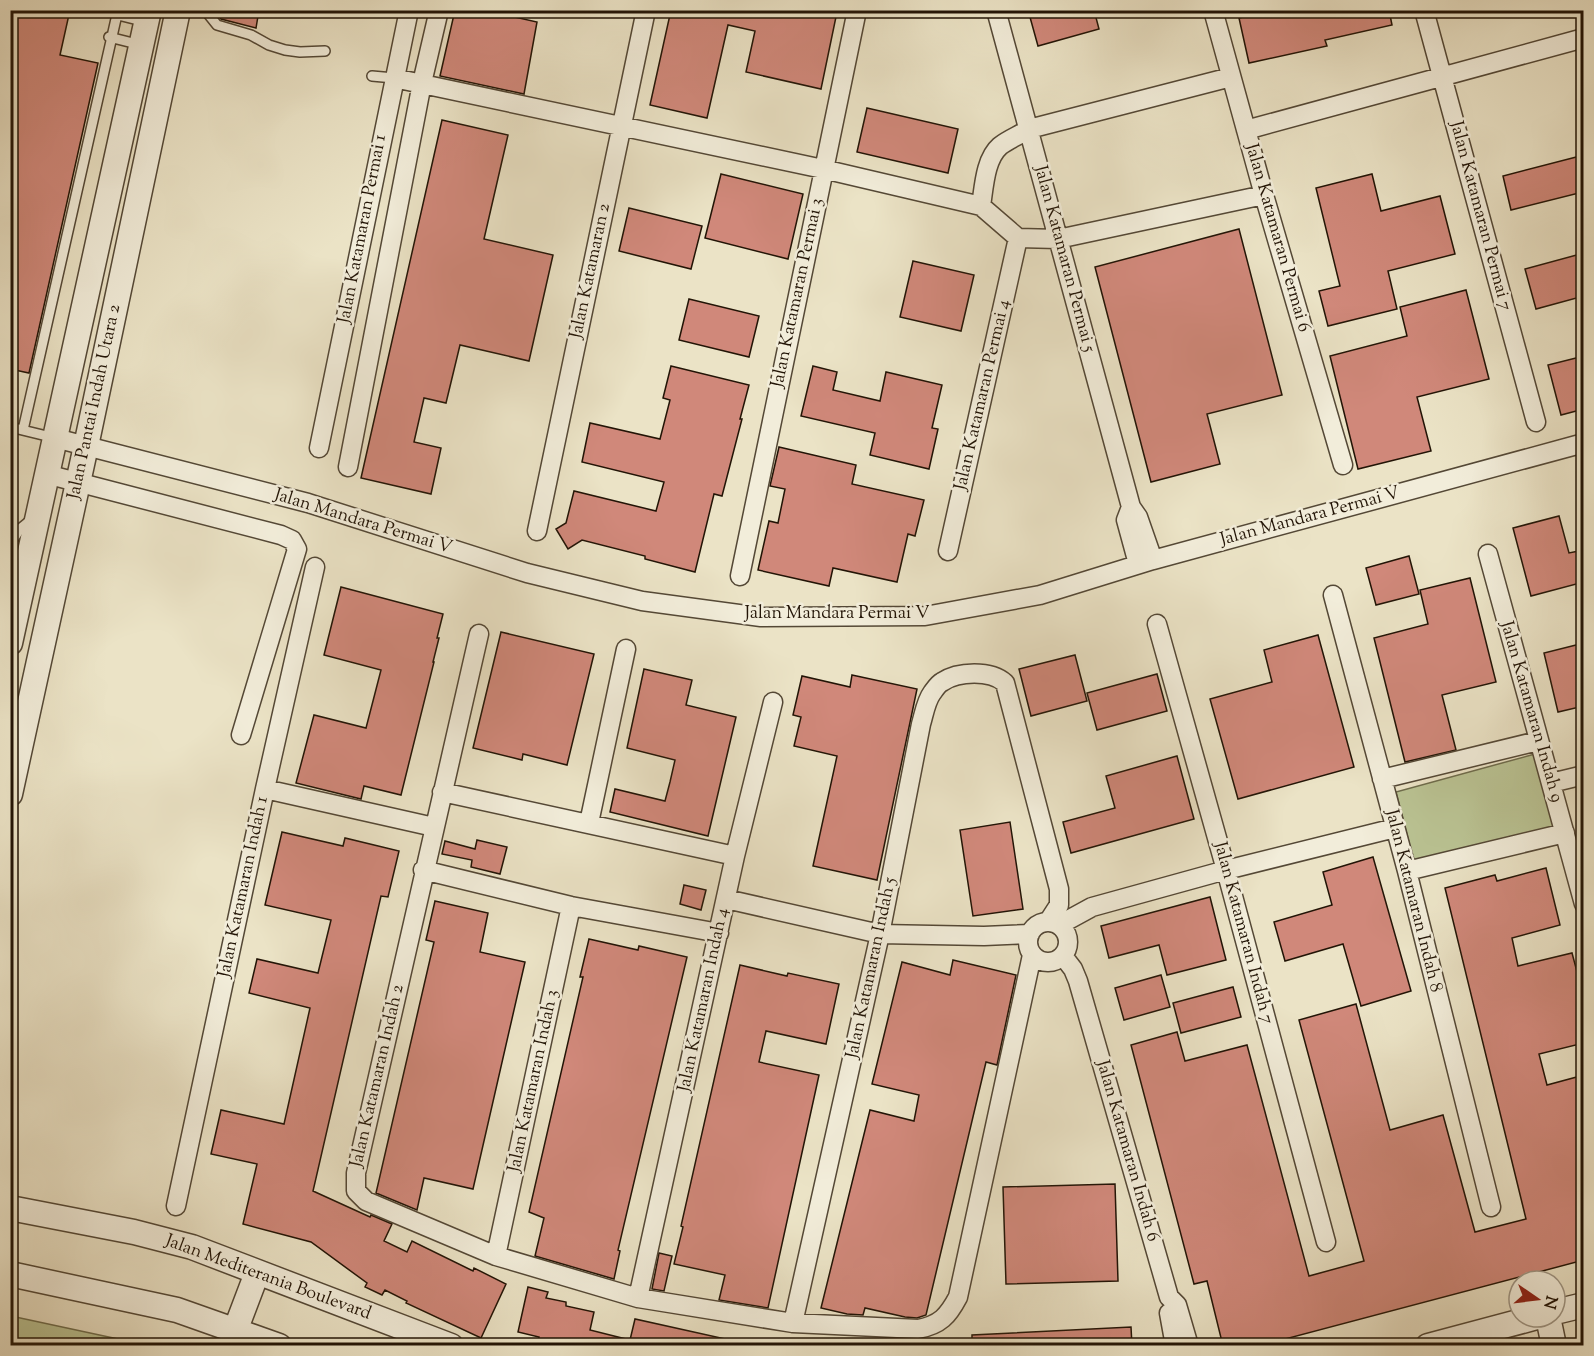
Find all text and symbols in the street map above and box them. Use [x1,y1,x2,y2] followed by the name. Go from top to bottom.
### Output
[1442,117,1518,314] street label: Jalan Katamaran Permai 7
[332,132,394,327] street label: Jalan Katamaran Permai 1
[1237,140,1316,335] street label: Jalan Katamaran Permai 6
[1026,162,1101,355] street label: Jalan Katamaran Permai 5
[765,196,831,391] street label: Jalan Katamaran Permai 3
[564,200,618,342] street label: Jalan Katamaran 2
[948,297,1018,494] street label: Jalan Katamaran Permai 4
[61,302,128,503] street label: Jalan Pantai Indah Utara 2
[1216,480,1403,554] street label: Jalan Mandara Permai V
[270,482,456,562] street label: Jalan Mandara Permai V
[744,601,930,627] street label: Jalan Mandara Permai V
[1492,617,1569,806] street label: Jalan Katamaran Indah 9
[212,794,276,981] street label: Jalan Katamaran Indah 1
[1377,806,1448,995] street label: Jalan Katamaran Indah 8
[1206,838,1280,1027] street label: Jalan Katamaran Indah 7
[840,875,904,1062] street label: Jalan Katamaran Indah 5
[672,906,736,1095] street label: Jalan Katamaran Indah 4
[344,981,412,1171] street label: Jalan Katamaran Indah 2
[502,987,566,1176] street label: Jalan Katamaran Indah 3
[1088,1056,1165,1245] street label: Jalan Katamaran Indah 6
[160,1228,375,1327] street label: Jalan Mediterania Boulevard
[1507,1269,1567,1329] north arrow
[1536,1293,1562,1311] text: N

